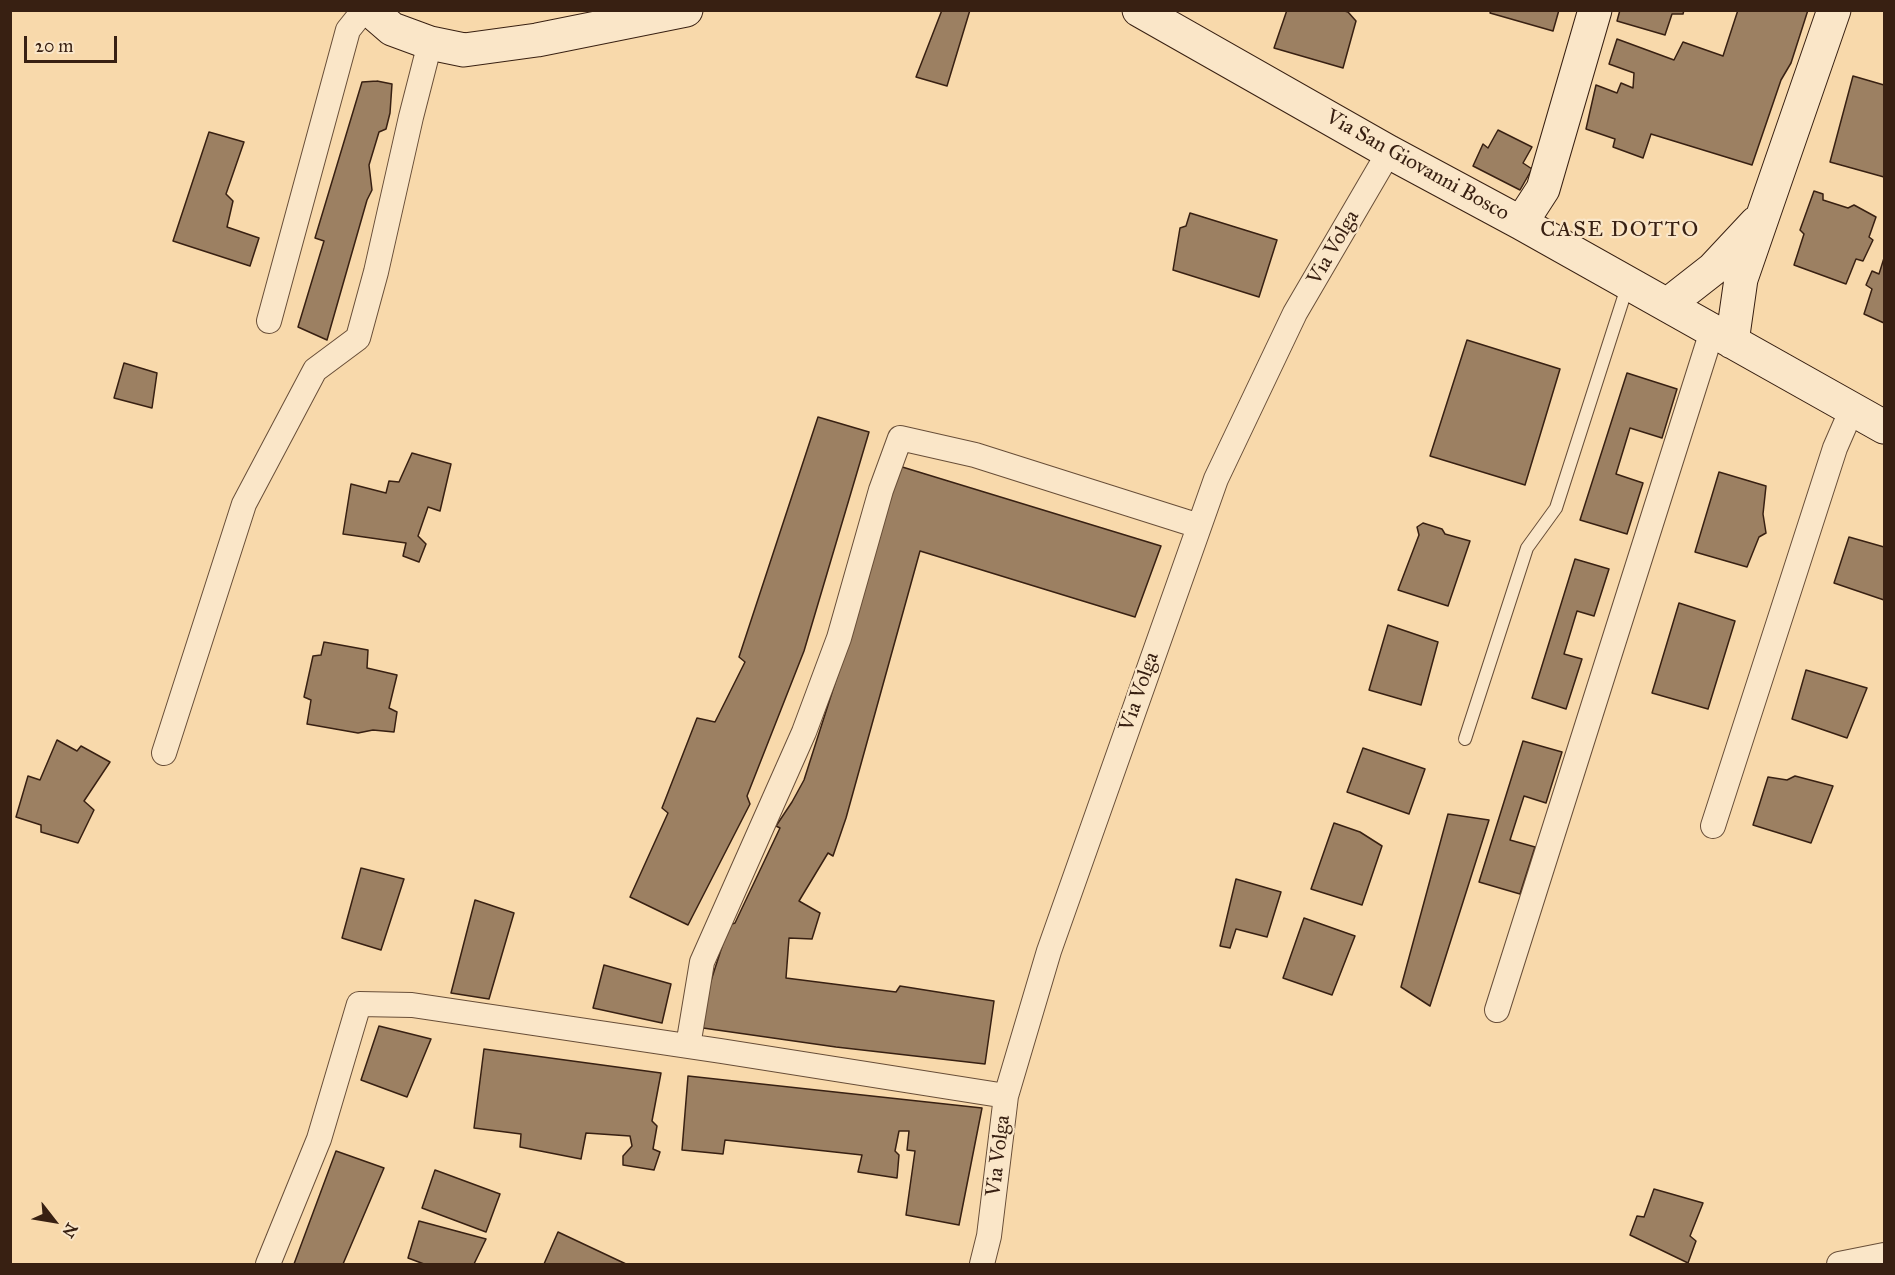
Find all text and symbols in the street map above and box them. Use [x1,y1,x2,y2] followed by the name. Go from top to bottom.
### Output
[27,24,120,62] scale bar
[35,35,73,57] text: 20 m
[1321,105,1513,227] street label: Via San Giovanni Bosco
[1303,206,1365,290] street label: Via Volga
[1540,218,1700,244] district label: CASE DOTTO
[1115,649,1165,735] street label: Via Volga
[982,1114,1016,1198] street label: Via Volga
[24,1191,84,1251] north arrow
[58,1220,82,1241] text: N

